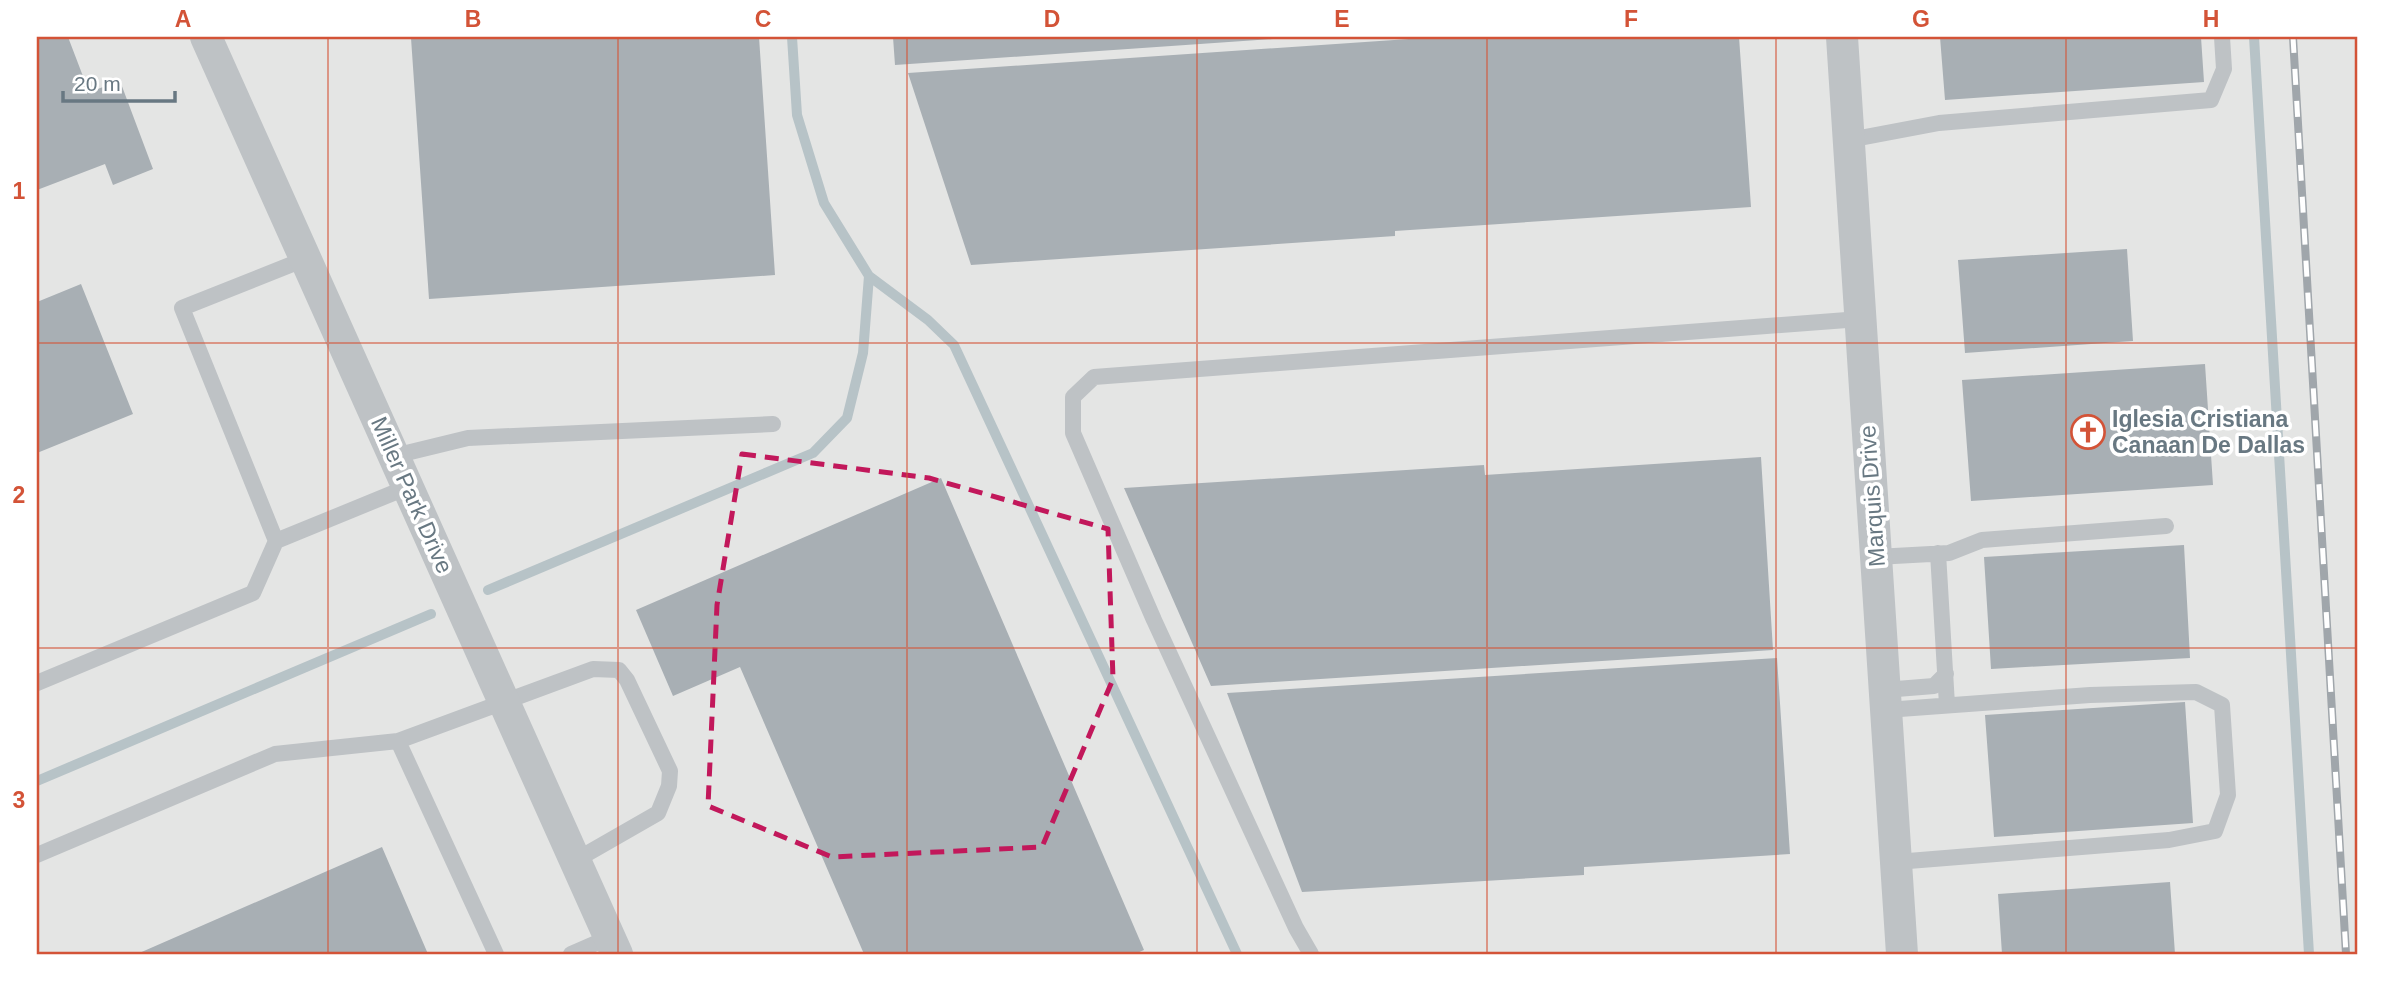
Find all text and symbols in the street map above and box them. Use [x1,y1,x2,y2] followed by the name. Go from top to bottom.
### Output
[175,6,191,32] text: A
[465,6,481,32] text: B
[755,6,771,32] text: C
[1044,6,1060,32] text: D
[1334,6,1350,32] text: E
[1624,6,1638,32] text: F
[1912,6,1930,32] text: G
[2203,6,2219,32] text: H
[63,60,175,104] scale bar
[74,72,121,95] text: 20 m
[13,178,26,204] text: 1
[2112,406,2305,458] place label: Iglesia Cristiana Canaan De Dallas
[366,413,458,577] street label: Miller Park Drive
[2069,413,2107,451] church icon: Iglesia Cristiana Canaan De Dallas
[1854,424,1890,568] street label: Marquis Drive
[13,482,25,508] text: 2
[13,787,25,813] text: 3

